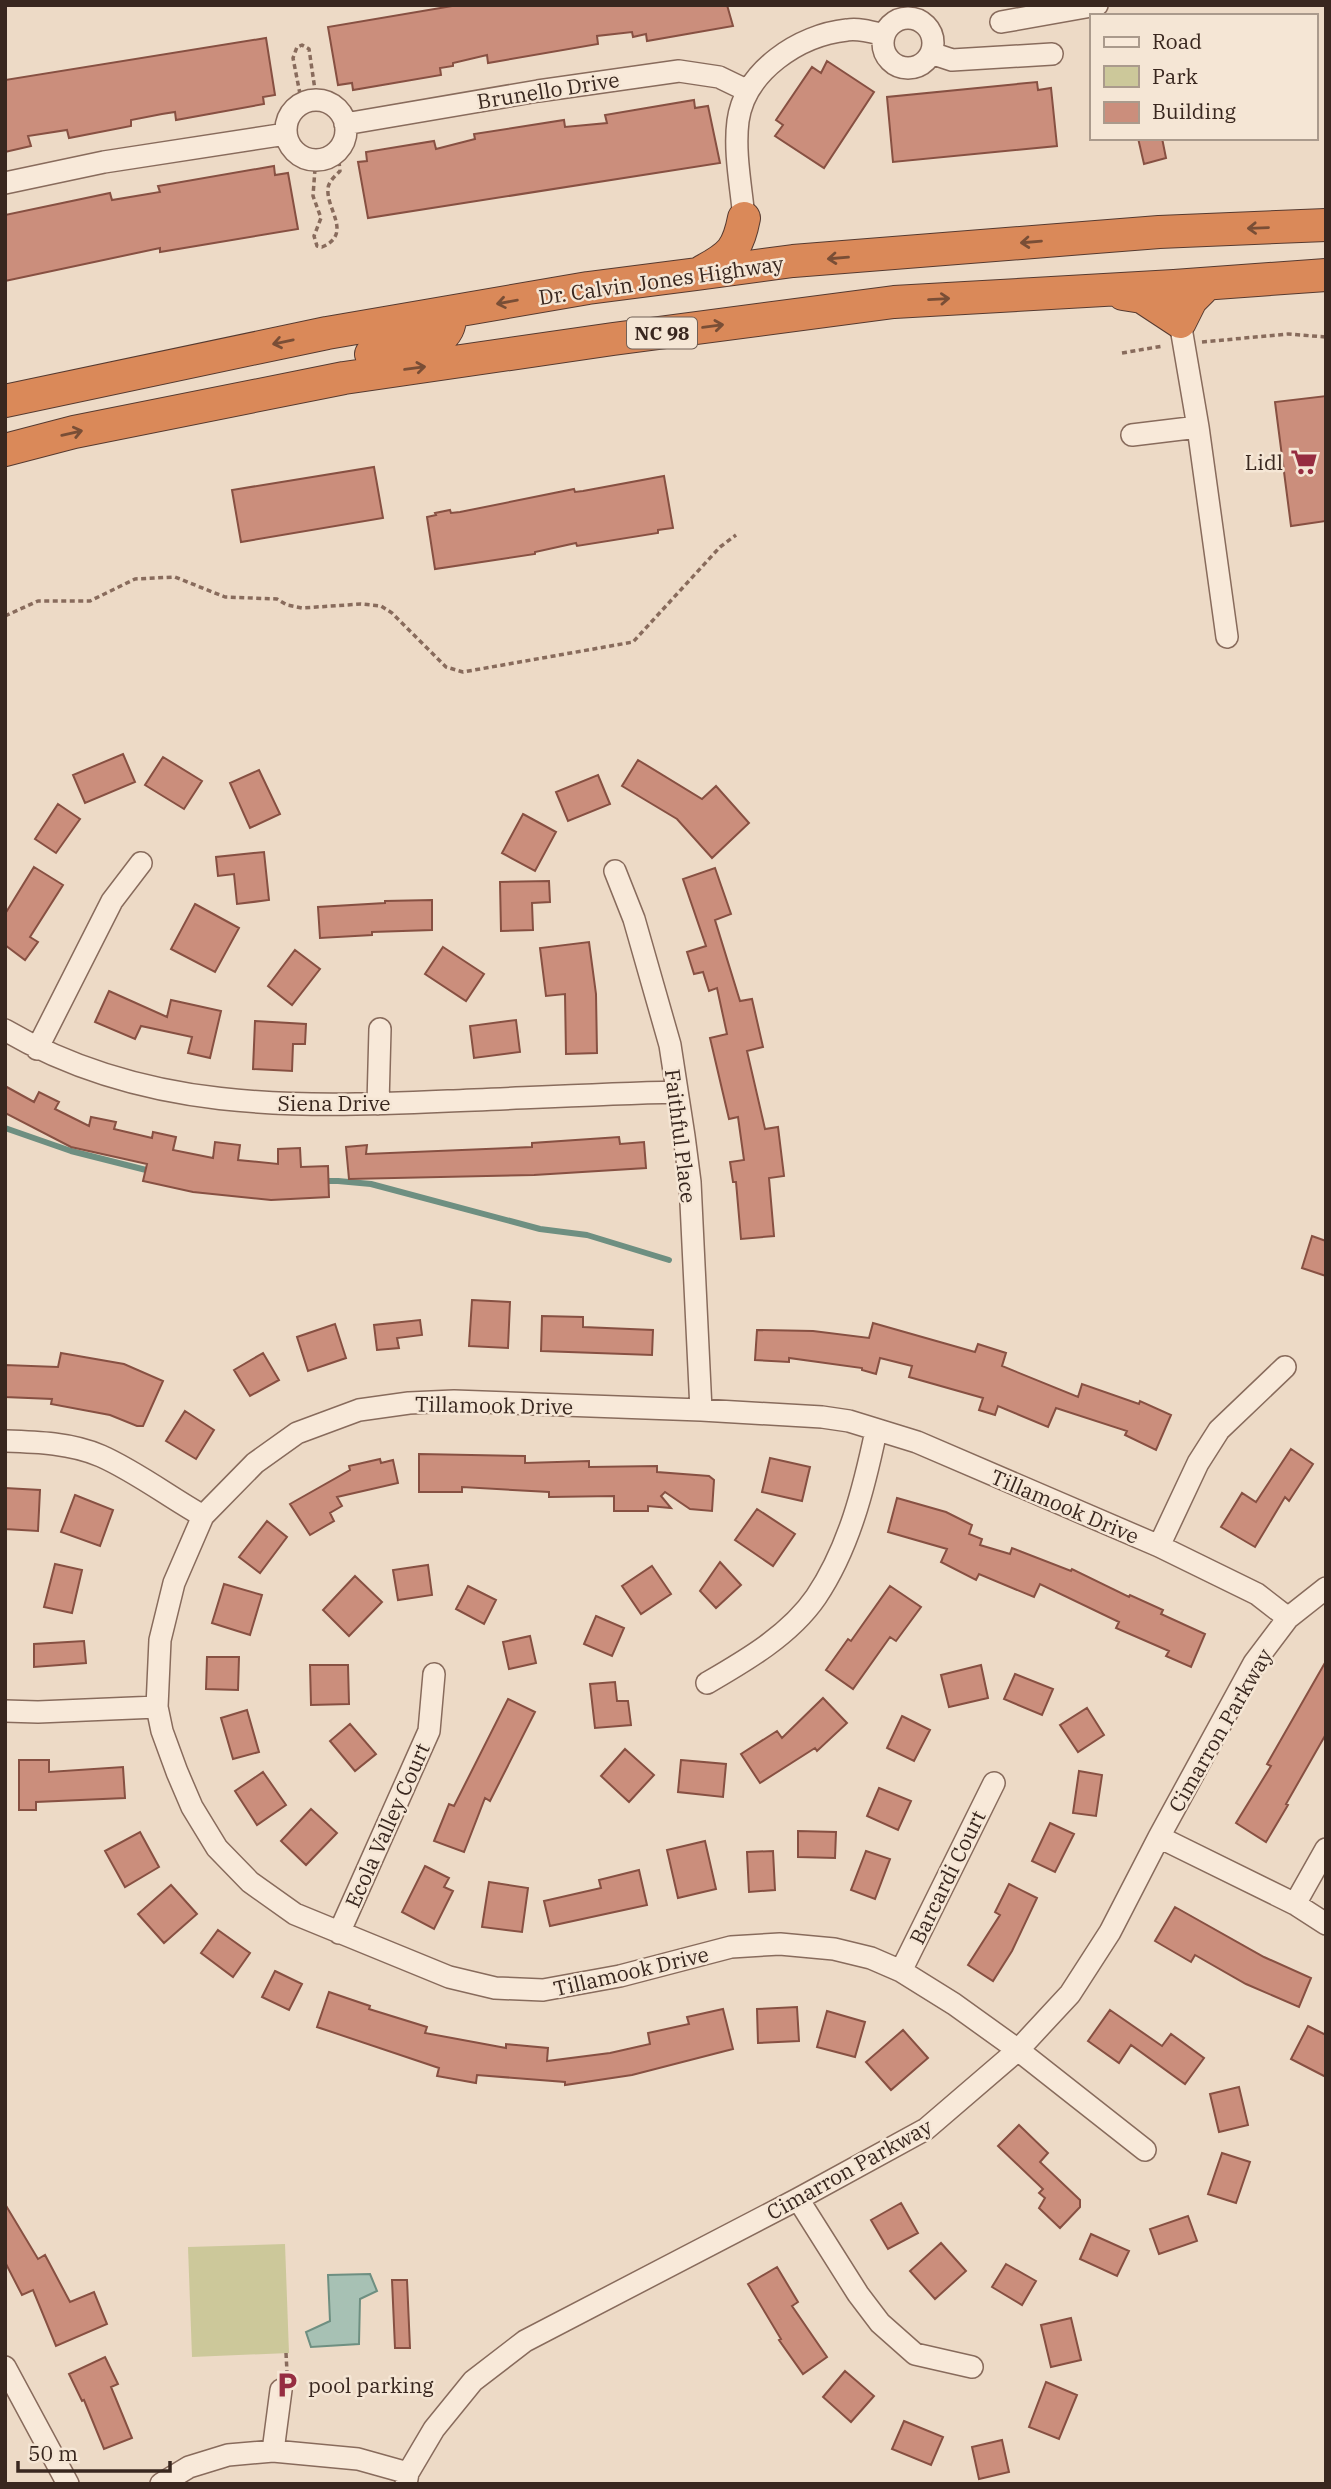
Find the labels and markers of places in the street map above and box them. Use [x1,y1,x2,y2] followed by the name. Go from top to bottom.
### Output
[1289,447,1319,477] supermarket icon: Lidl
[1245,448,1283,476] place label: Lidl
[272,2370,302,2400] parking icon: pool parking
[308,2371,434,2399] place label: pool parking

